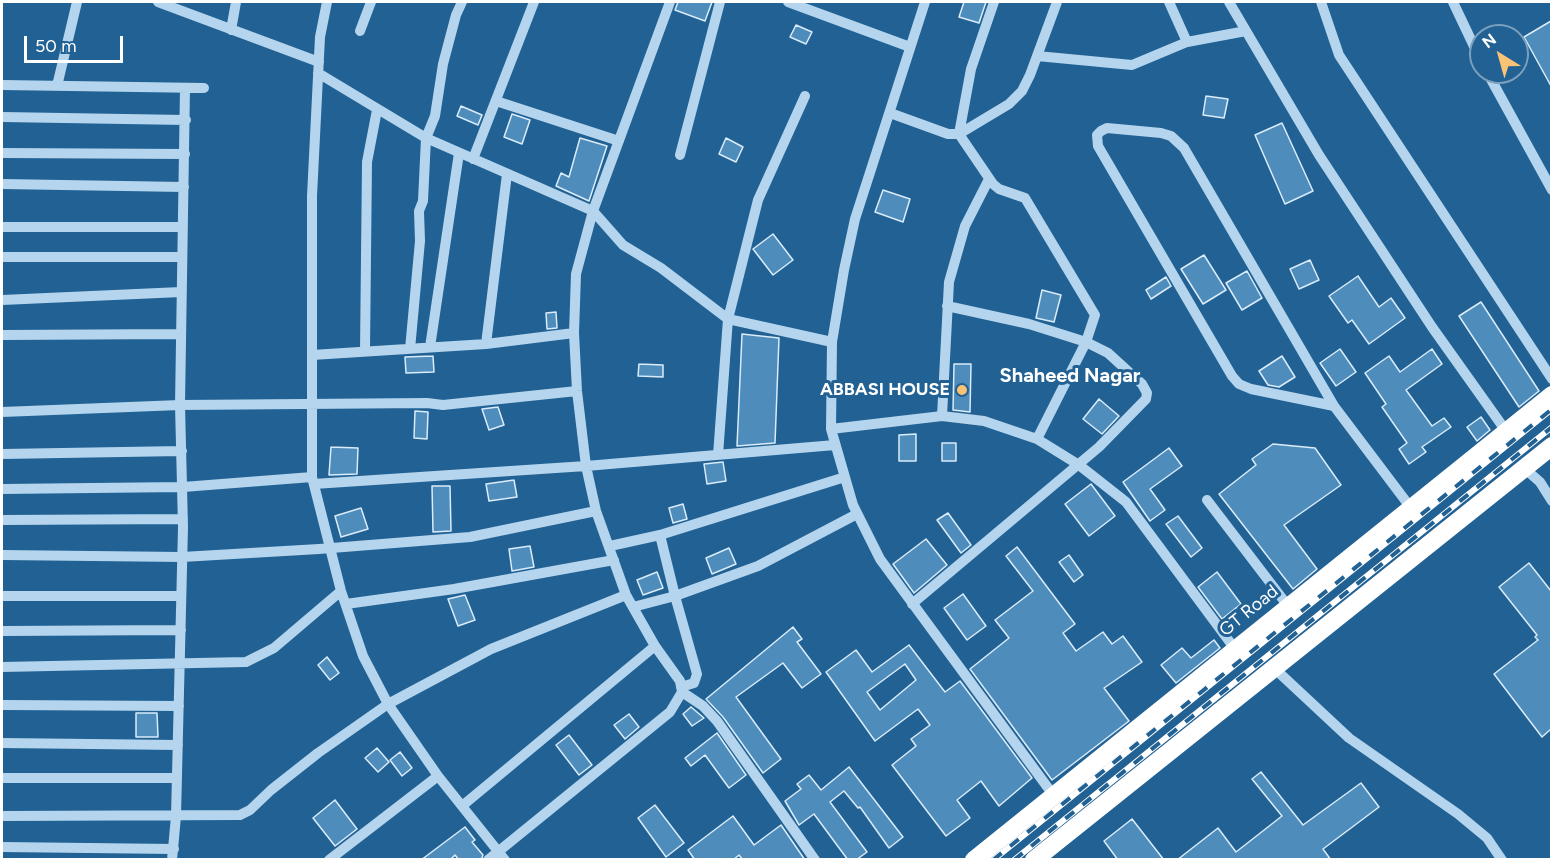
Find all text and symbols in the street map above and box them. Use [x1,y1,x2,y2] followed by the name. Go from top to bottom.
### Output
[27,24,126,62] scale bar
[1469,24,1529,84] north arrow
[1478,30,1500,52] text: N
[35,35,77,57] text: 50 m
[1000,364,1140,388] district label: Shaheed Nagar
[820,379,950,401] place label: ABBASI HOUSE
[955,383,969,397] marker: ABBASI HOUSE
[1215,581,1283,641] street label: GT Road

